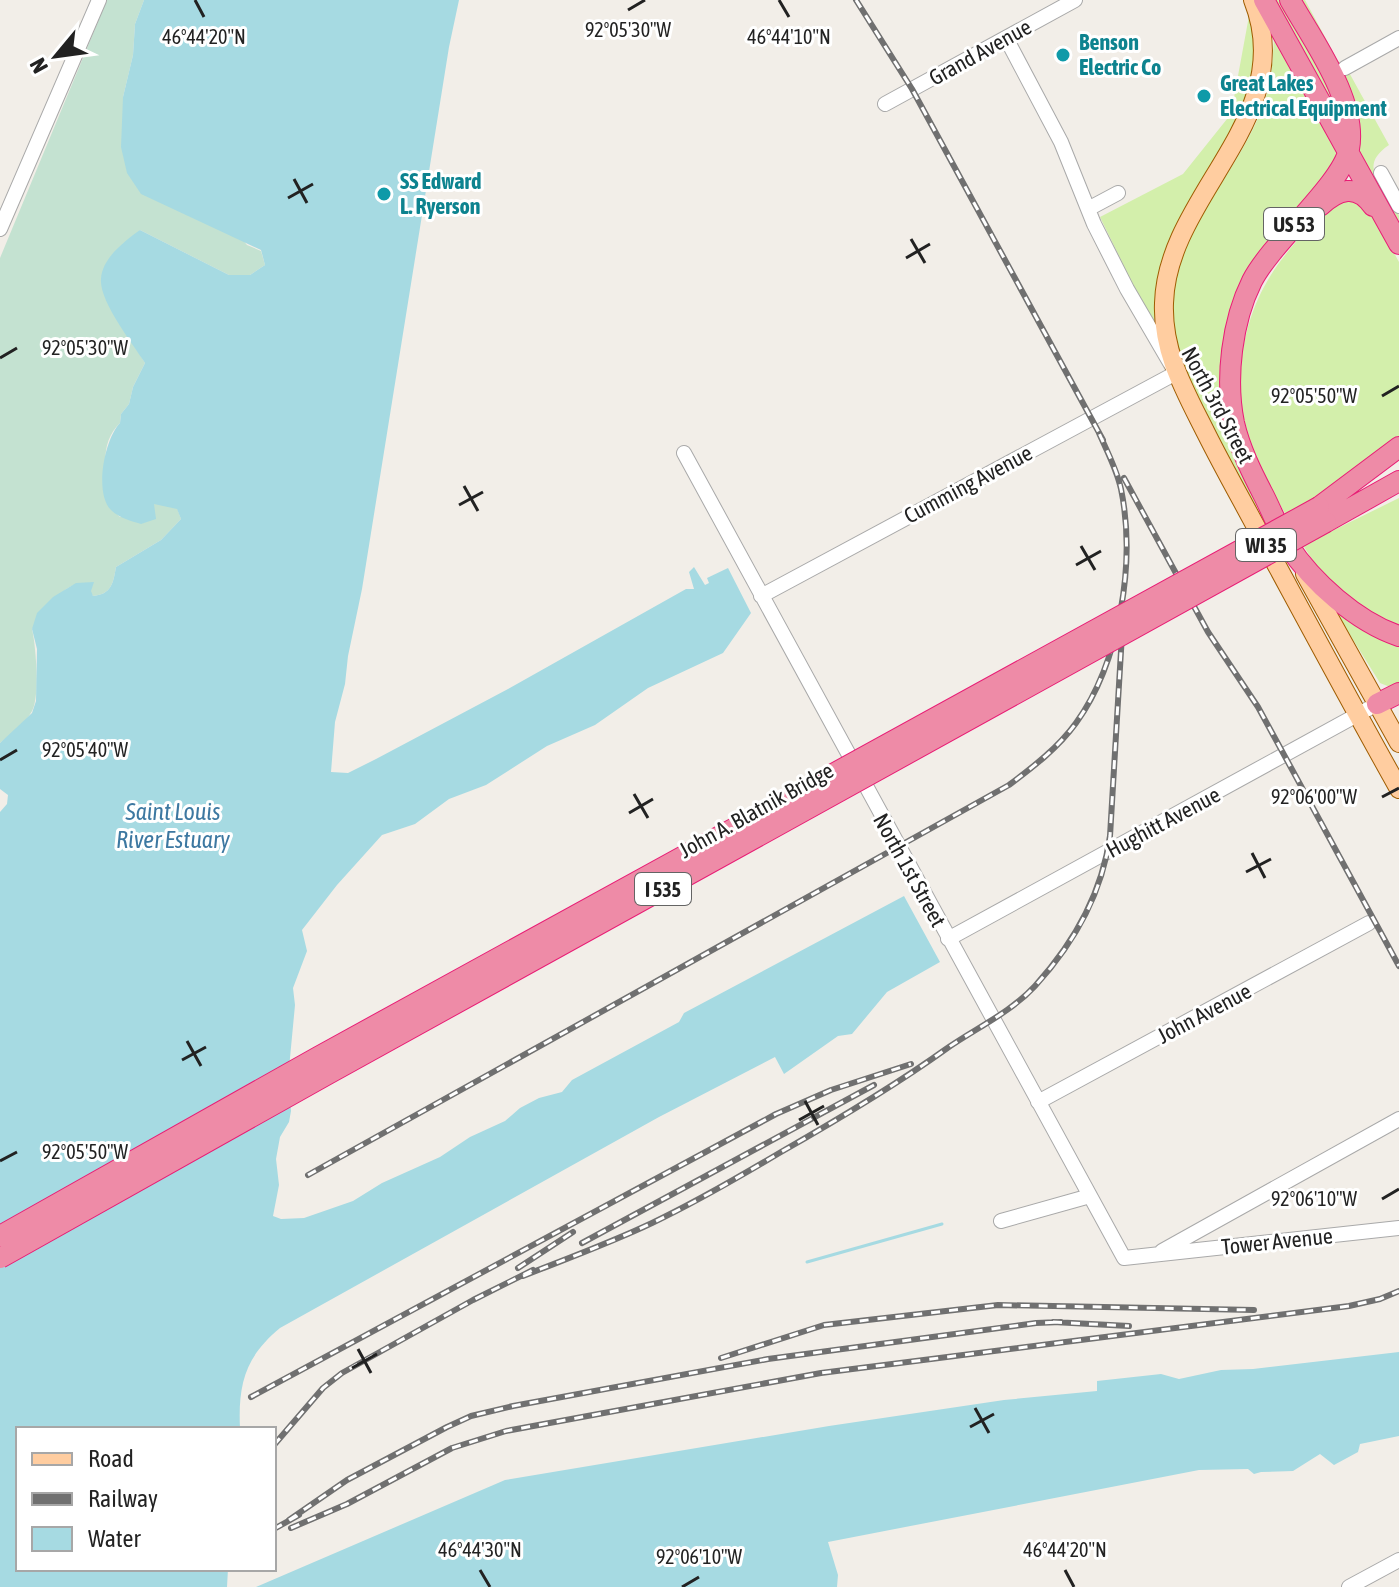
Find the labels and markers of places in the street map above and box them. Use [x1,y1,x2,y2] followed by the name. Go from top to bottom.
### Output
[1079,29,1161,80] place label: Benson Electric Co
[1054,46,1072,64] marker: Benson Electric Co
[1220,70,1388,121] place label: Great Lakes Electrical Equipment
[1195,87,1213,105] marker: Great Lakes Electrical Equipment
[400,168,481,219] place label: SS Edward L. Ryerson
[375,185,393,203] marker: SS Edward L. Ryerson

